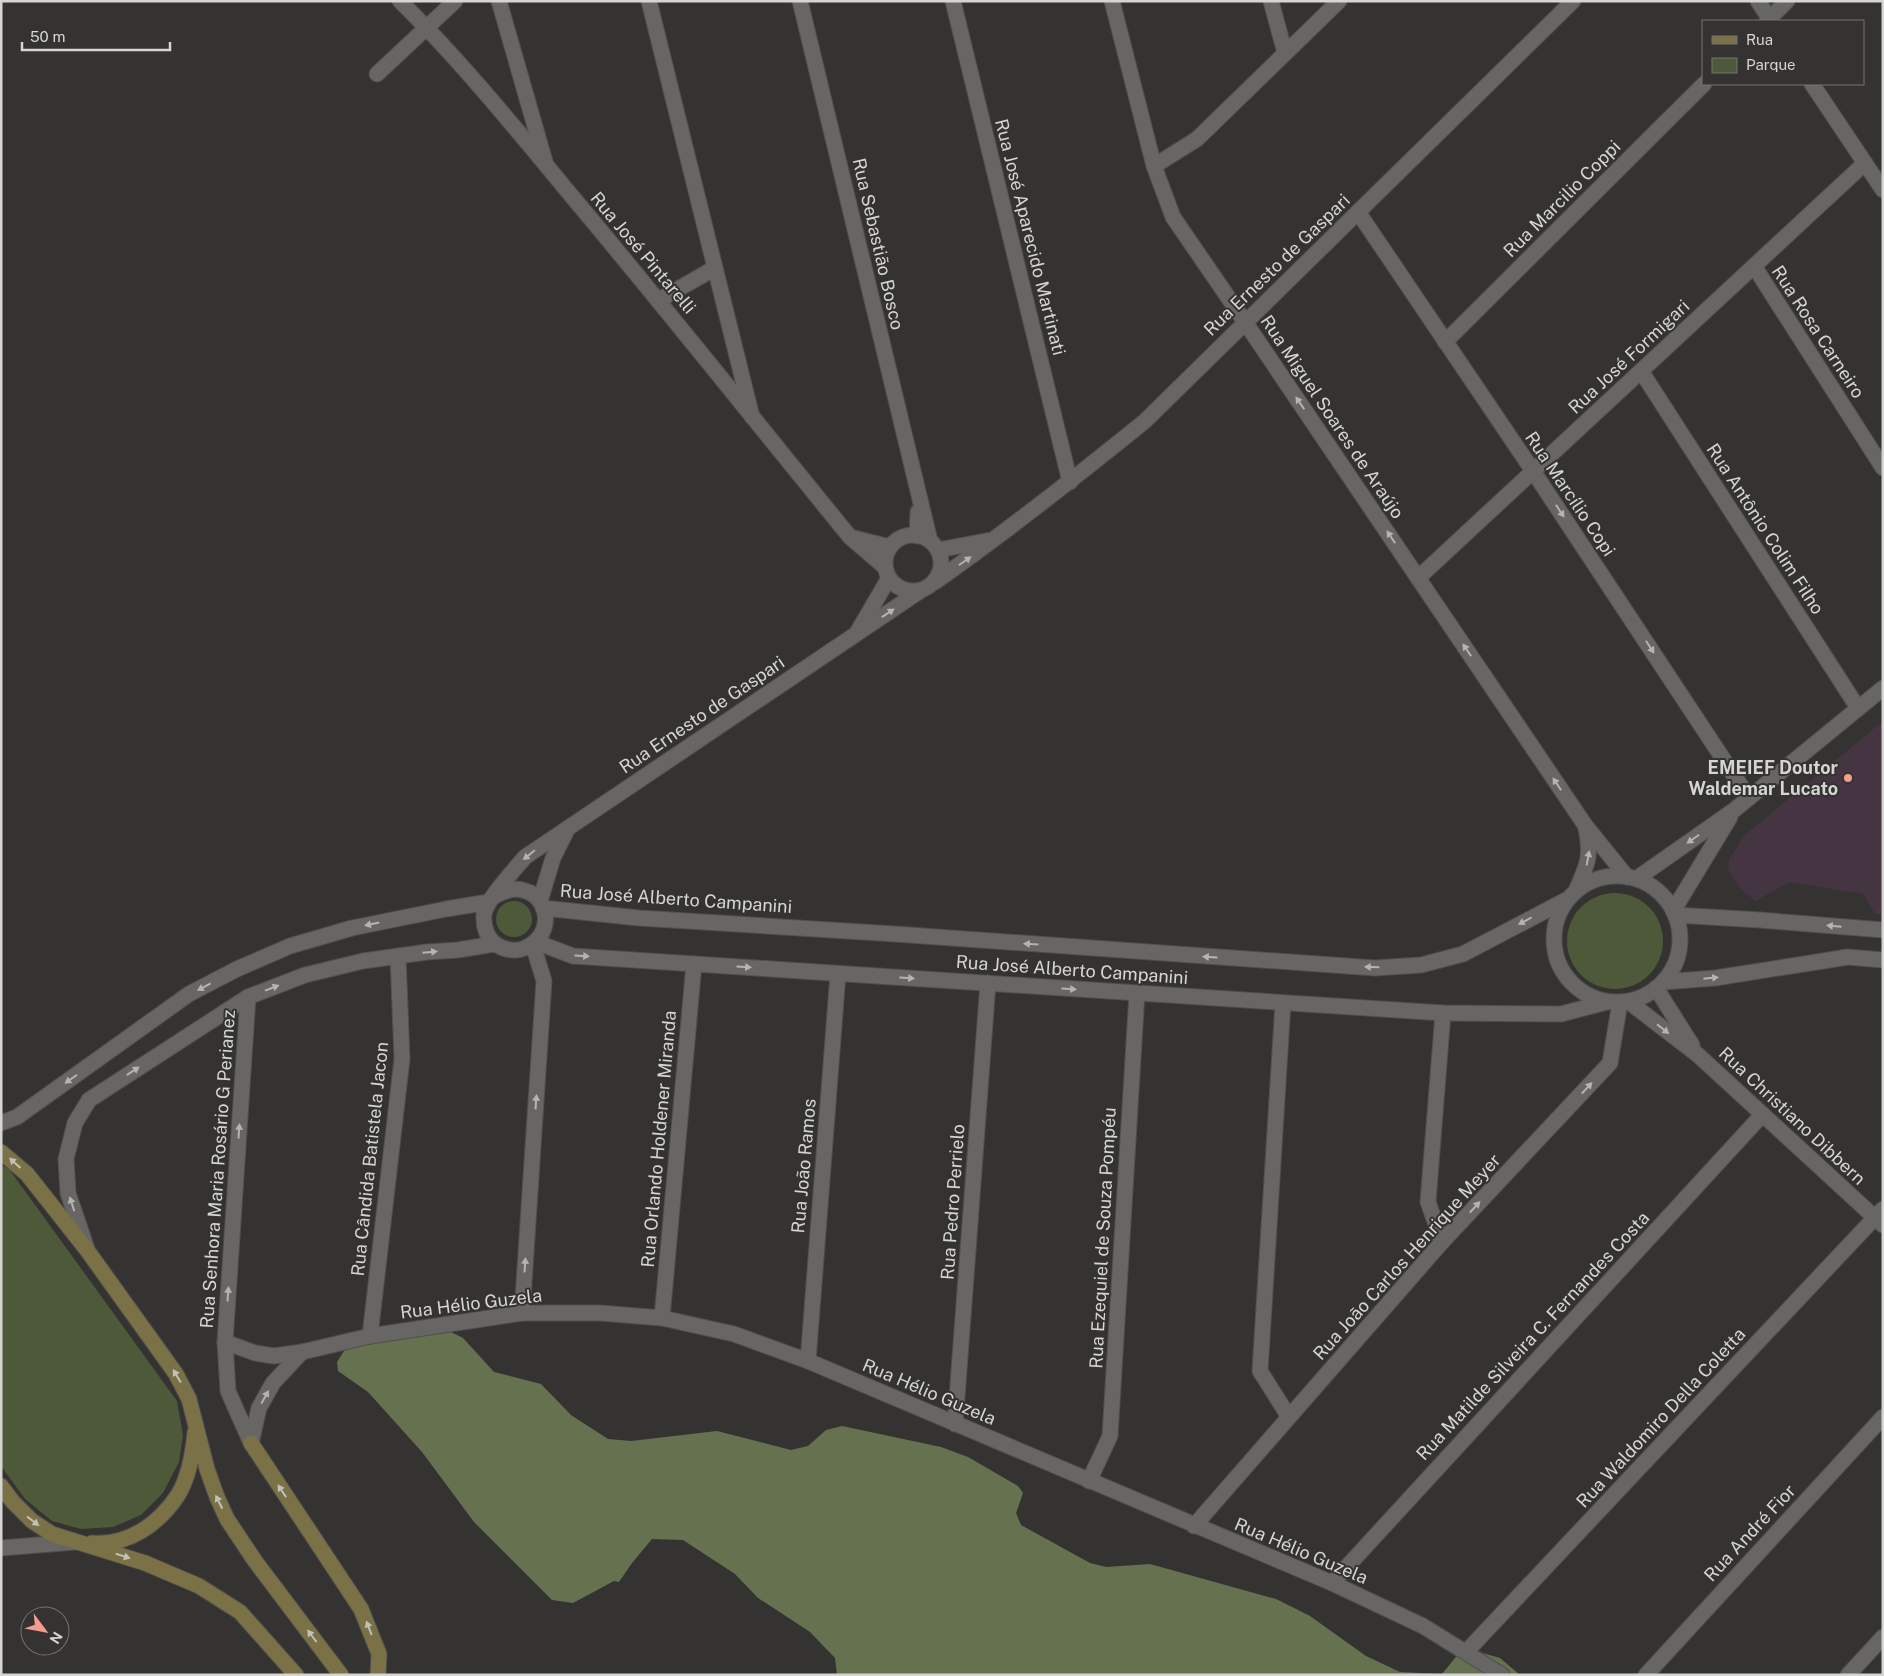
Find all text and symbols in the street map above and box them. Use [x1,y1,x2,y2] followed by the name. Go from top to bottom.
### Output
[22,20,170,52] scale bar
[1702,20,1864,85] legend
[30,28,65,45] text: 50 m
[1746,31,1773,48] text: Rua
[1746,56,1796,73] text: Parque
[991,117,1070,357] street label: Rua José Aparecido Martinati
[1499,136,1624,261] street label: Rua Marcilio Coppi
[849,156,908,332] street label: Rua Sebastião Bosco
[586,188,700,318] street label: Rua José Pintarelli
[1199,190,1354,340] street label: Rua Ernesto de Gaspari
[1768,262,1869,402] street label: Rua Rosa Carneiro
[1564,295,1693,418] street label: Rua José Formigari
[1256,311,1408,522] street label: Rua Miguel Soares de Araújo
[1295,396,1305,409] one-way arrow
[1521,427,1620,560] street label: Rua Marcílio Copi
[1702,439,1829,618] street label: Rua Antônio Colim Filho
[1555,505,1565,518] one-way arrow
[1386,531,1396,544] one-way arrow
[958,556,972,566] one-way arrow
[881,608,895,618] one-way arrow
[1645,641,1654,654] one-way arrow
[1462,643,1471,657] one-way arrow
[615,651,788,778] street label: Rua Ernesto de Gaspari
[1688,757,1839,799] place label: EMEIEF Doutor Waldemar Lucato
[1842,772,1854,784] marker: EMEIEF Doutor Waldemar Lucato
[1553,778,1562,791] one-way arrow
[1686,834,1700,844] one-way arrow
[522,849,535,860] one-way arrow
[1584,850,1592,866] one-way arrow
[559,880,793,917] street label: Rua José Alberto Campanini
[1518,917,1532,926] one-way arrow
[364,920,380,928] one-way arrow
[1826,922,1842,930] one-way arrow
[1022,939,1038,947] one-way arrow
[422,948,438,956] one-way arrow
[955,951,1189,988] street label: Rua José Alberto Campanini
[1202,952,1218,960] one-way arrow
[575,953,591,961] one-way arrow
[1364,963,1380,971] one-way arrow
[737,964,753,972] one-way arrow
[1704,974,1720,982] one-way arrow
[899,975,915,983] one-way arrow
[197,983,211,991] one-way arrow
[265,984,280,992] one-way arrow
[1061,985,1077,993] one-way arrow
[196,1009,239,1329] street label: Rua Senhora Maria Rosário G Perianez
[637,1010,680,1268] street label: Rua Orlando Holdener Miranda
[1656,1023,1669,1034] one-way arrow
[347,1041,392,1277] street label: Rua Cândida Batistela Jacon
[1715,1042,1870,1189] street label: Rua Christiano Dibbern
[126,1066,140,1075] one-way arrow
[64,1074,78,1084] one-way arrow
[1581,1082,1593,1094] one-way arrow
[532,1094,540,1110] one-way arrow
[787,1098,820,1234] street label: Rua João Ramos
[1085,1107,1120,1369] street label: Rua Ezequiel de Souza Pompéu
[235,1123,243,1139] one-way arrow
[937,1123,968,1280] street label: Rua Pedro Perrielo
[1308,1149,1505,1364] street label: Rua João Carlos Henrique Meyer
[10,1157,22,1169] one-way arrow
[68,1196,76,1211] one-way arrow
[1469,1201,1481,1213] one-way arrow
[1412,1207,1654,1464] street label: Rua Matilde Silveira C. Fernandes Costa
[522,1256,530,1272] one-way arrow
[399,1284,543,1323] street label: Rua Hélio Guzela
[224,1285,232,1301] one-way arrow
[1572,1323,1749,1512] street label: Rua Waldomiro Della Coletta
[859,1354,999,1429] street label: Rua Hélio Guzela
[172,1369,181,1383] one-way arrow
[261,1389,269,1404] one-way arrow
[1699,1480,1800,1585] street label: Rua André Fior
[277,1484,287,1498] one-way arrow
[215,1495,224,1510] one-way arrow
[1231,1513,1371,1588] street label: Rua Hélio Guzela
[27,1516,40,1526] one-way arrow
[116,1553,131,1561] one-way arrow
[20,1606,70,1656] north arrow
[365,1620,373,1635] one-way arrow
[46,1629,66,1647] text: N
[306,1630,317,1643] one-way arrow

